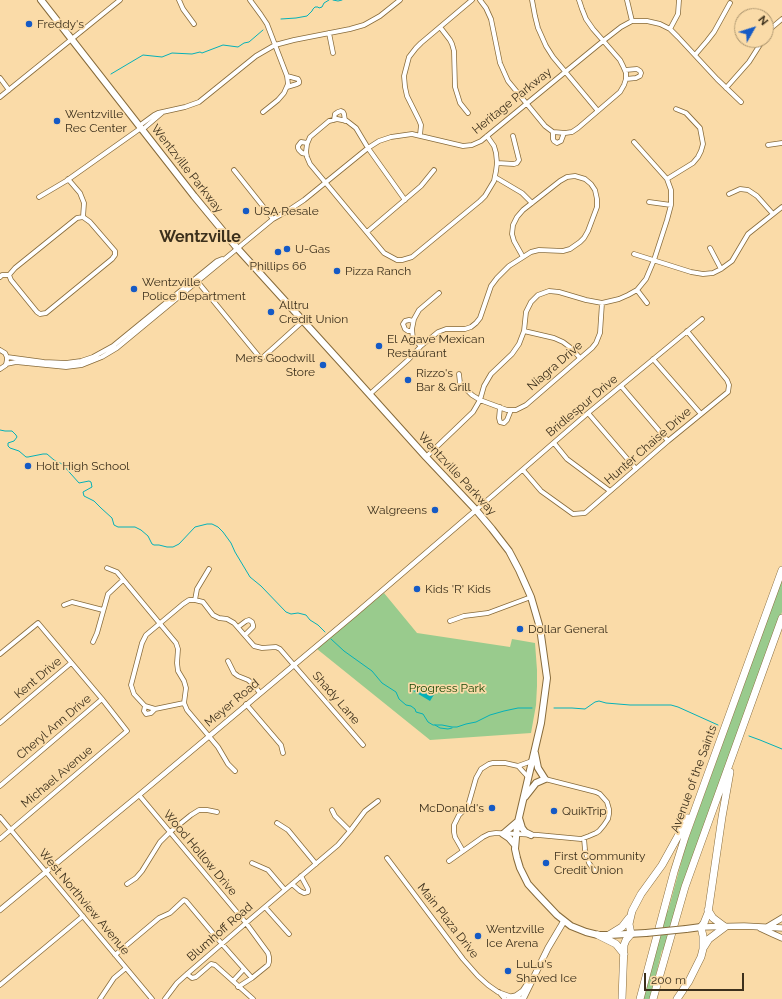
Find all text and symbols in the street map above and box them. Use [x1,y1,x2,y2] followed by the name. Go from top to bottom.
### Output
[734,8,774,48] north arrow
[755,13,771,28] text: N
[37,17,84,31] place label: Freddy's
[24,19,34,29] marker: Freddy's
[470,65,554,137] street label: Heritage Parkway
[65,107,127,135] place label: Wentzville Rec Center
[52,116,62,126] marker: Wentzville Rec Center
[148,122,226,216] street label: Wentzville Parkway
[254,204,319,218] place label: USA Resale
[241,206,251,216] marker: USA Resale
[159,227,241,247] district label: Wentzville
[295,242,330,256] place label: U-Gas
[282,244,292,254] marker: U-Gas
[273,247,283,257] marker: Phillips 66
[250,259,306,273] place label: Phillips 66
[345,264,411,278] place label: Pizza Ranch
[332,266,342,276] marker: Pizza Ranch
[142,275,246,303] place label: Wentzville Police Department
[129,284,139,294] marker: Wentzville Police Department
[279,298,348,326] place label: Alltru Credit Union
[266,307,276,317] marker: Alltru Credit Union
[387,332,485,360] place label: El Agave Mexican Restaurant
[525,338,585,394] street label: Niagra Drive
[374,341,384,351] marker: El Agave Mexican Restaurant
[235,351,315,379] place label: Mers Goodwill Store
[318,360,328,370] marker: Mers Goodwill Store
[416,366,471,394] place label: Rizzo's Bar & Grill
[543,372,621,440] street label: Bridlespur Drive
[403,375,413,385] marker: Rizzo's Bar & Grill
[602,404,694,488] street label: Hunter Chaise Drive
[415,430,499,518] street label: Wentzville Parkway
[36,459,130,473] place label: Holt High School
[23,461,33,471] marker: Holt High School
[367,503,427,517] place label: Walgreens
[430,505,440,515] marker: Walgreens
[425,582,491,596] place label: Kids 'R' Kids
[412,584,422,594] marker: Kids 'R' Kids
[528,622,608,636] place label: Dollar General
[515,624,525,634] marker: Dollar General
[12,654,64,702] street label: Kent Drive
[309,669,363,727] street label: Shady Lane
[202,676,262,730] street label: Meyer Road
[409,681,485,695] park label: Progress Park
[14,692,94,762] street label: Cheryl Ann Drive
[668,723,720,835] street label: Avenue of the Saints
[18,743,96,811] street label: Michael Avenue
[419,801,484,815] place label: McDonald's
[487,803,497,813] marker: McDonald's
[562,804,607,818] place label: QuikTrip
[549,806,559,816] marker: QuikTrip
[160,807,240,899] street label: Wood Hollow Drive
[35,846,133,958] street label: West Northview Avenue
[554,849,645,877] place label: First Community Credit Union
[541,858,551,868] marker: First Community Credit Union
[414,881,482,961] street label: Main Plaza Drive
[184,900,256,964] street label: Blumhoff Road
[486,922,544,950] place label: Wentzville Ice Arena
[473,931,483,941] marker: Wentzville Ice Arena
[516,957,577,985] place label: LuLu's Shaved Ice
[646,965,746,991] scale bar
[503,966,513,976] marker: LuLu's Shaved Ice
[651,973,686,987] text: 200 m

